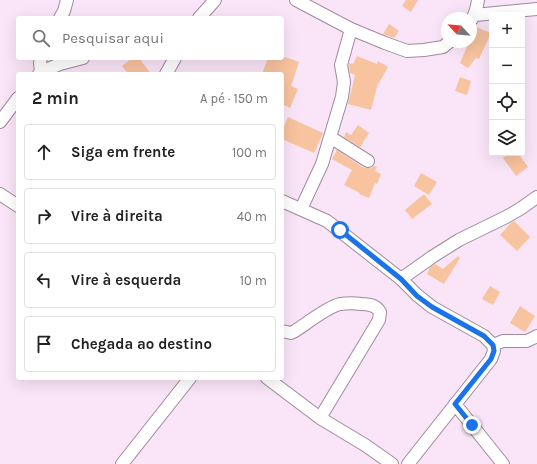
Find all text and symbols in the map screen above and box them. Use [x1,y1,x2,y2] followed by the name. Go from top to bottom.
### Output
[441,12,477,48] north arrow
[489,12,525,156] map controls
[489,12,525,48] button: +
[16,16,284,60] search box
[30,27,52,49] icon: search
[62,29,164,47] text: Pesquisar aqui
[489,48,525,84] button: −
[489,84,525,120] button: locate
[32,88,79,108] text: 2 min
[200,91,268,106] text: A pé · 150 m
[489,120,525,156] button: layers
[33,141,55,163] icon: ahead
[71,143,175,161] text: Siga em frente
[232,145,267,160] text: 100 m
[33,205,55,227] icon: right
[71,207,163,225] text: Vire à direita
[237,209,267,224] text: 40 m
[331,221,349,239] route start
[33,269,55,291] icon: left
[71,271,181,289] text: Vire à esquerda
[240,273,267,288] text: 10 m
[33,333,55,355] icon: arrive
[71,335,212,353] text: Chegada ao destino
[463,416,481,434] route end

